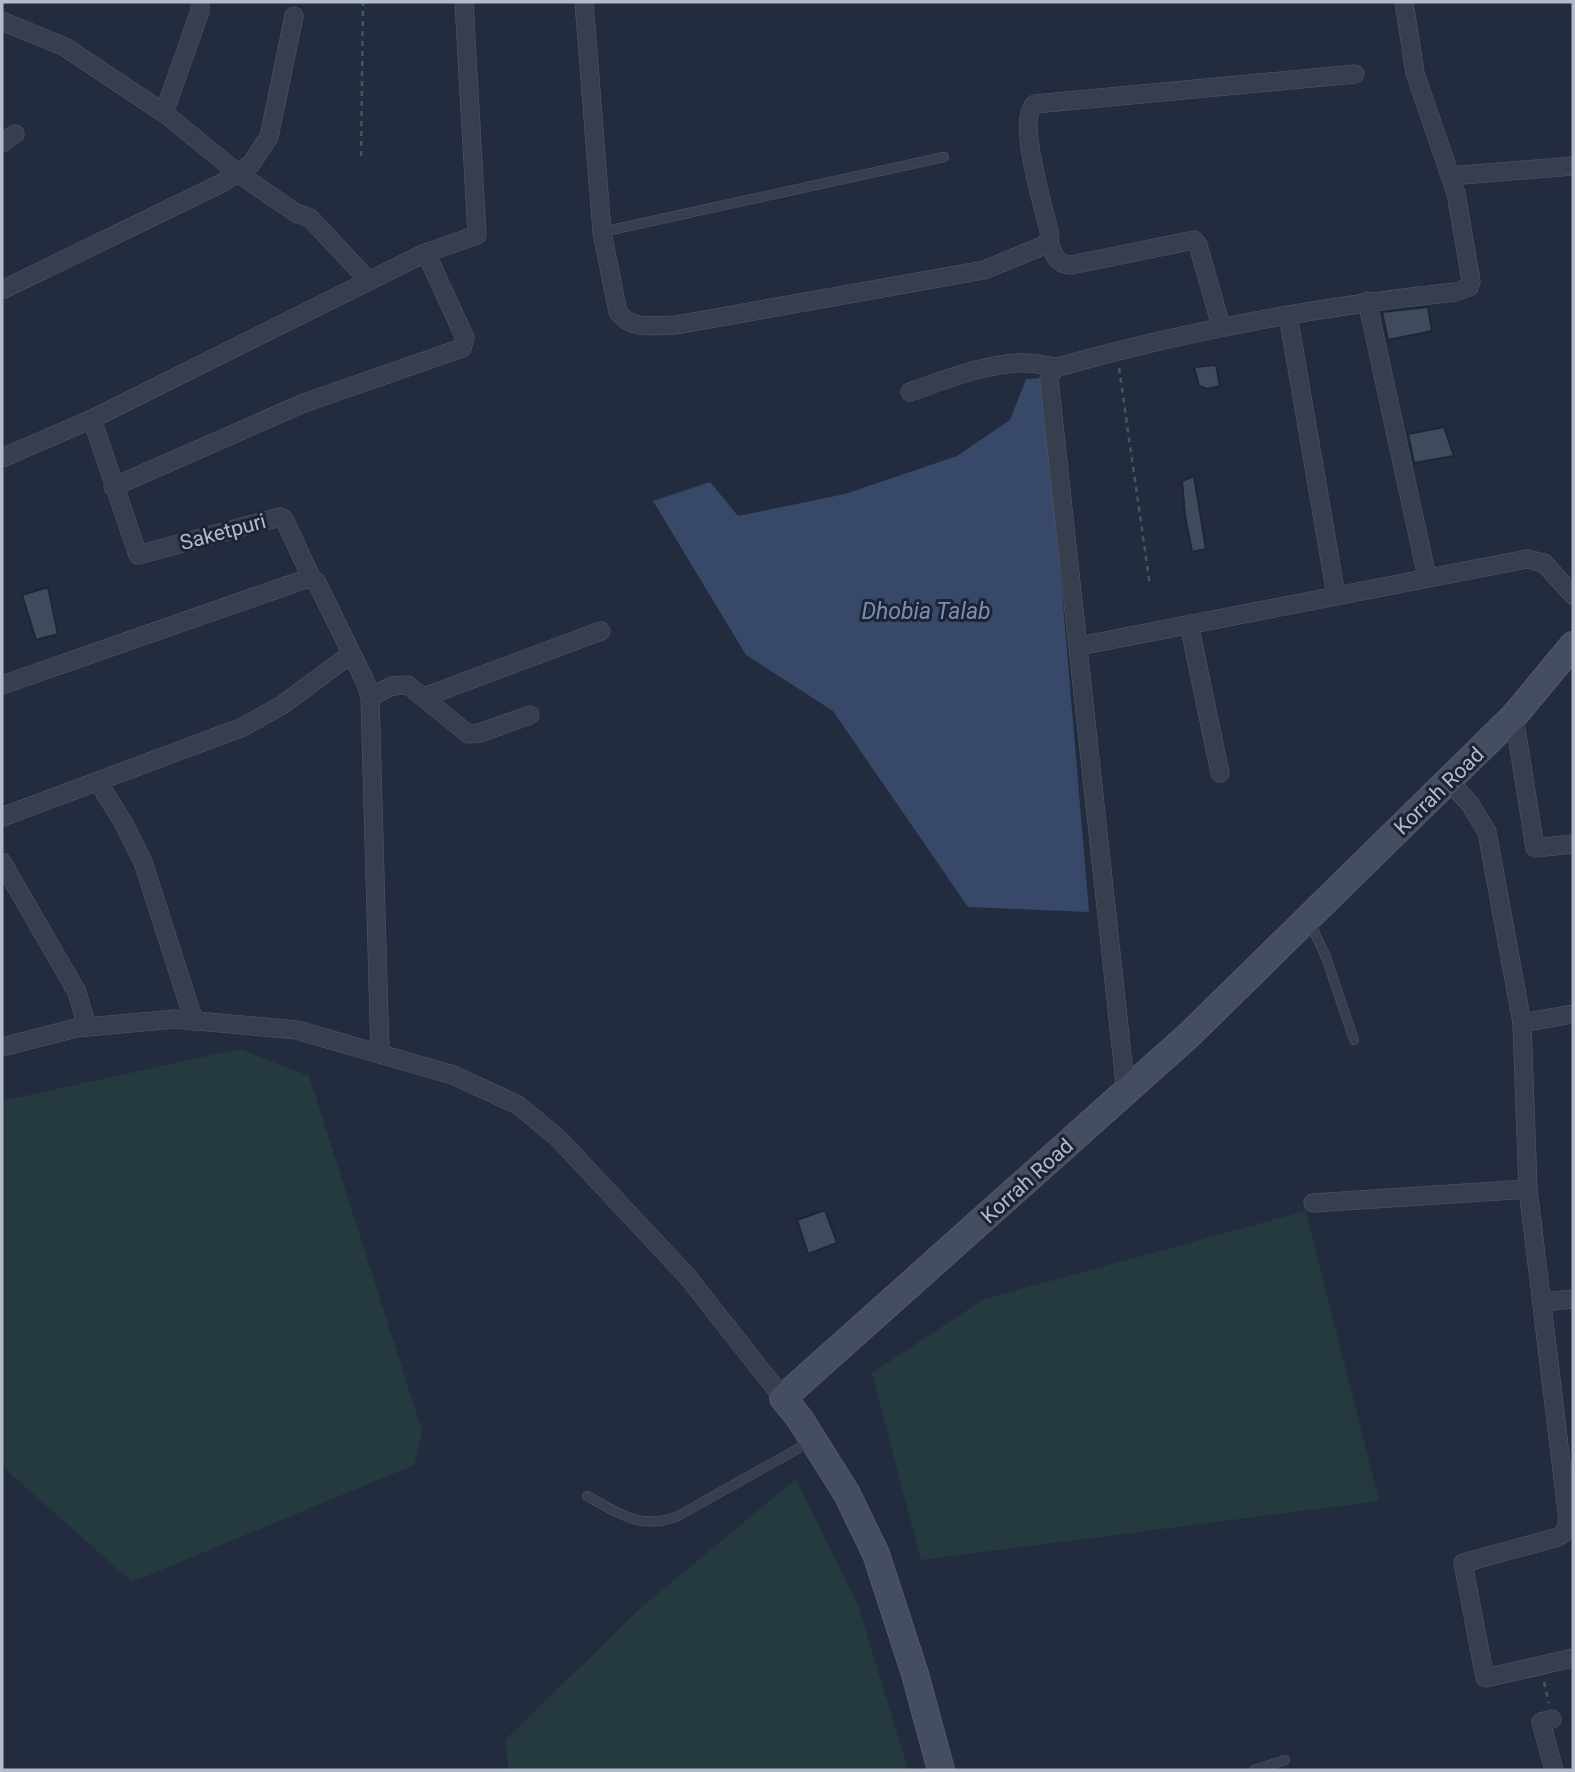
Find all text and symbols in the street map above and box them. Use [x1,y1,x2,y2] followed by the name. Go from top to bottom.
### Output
[177,509,269,555] street label: Saketpuri
[861,598,991,625] water label: Dhobia Talab
[1389,742,1489,840] street label: Korrah Road
[976,1134,1078,1228] street label: Korrah Road

